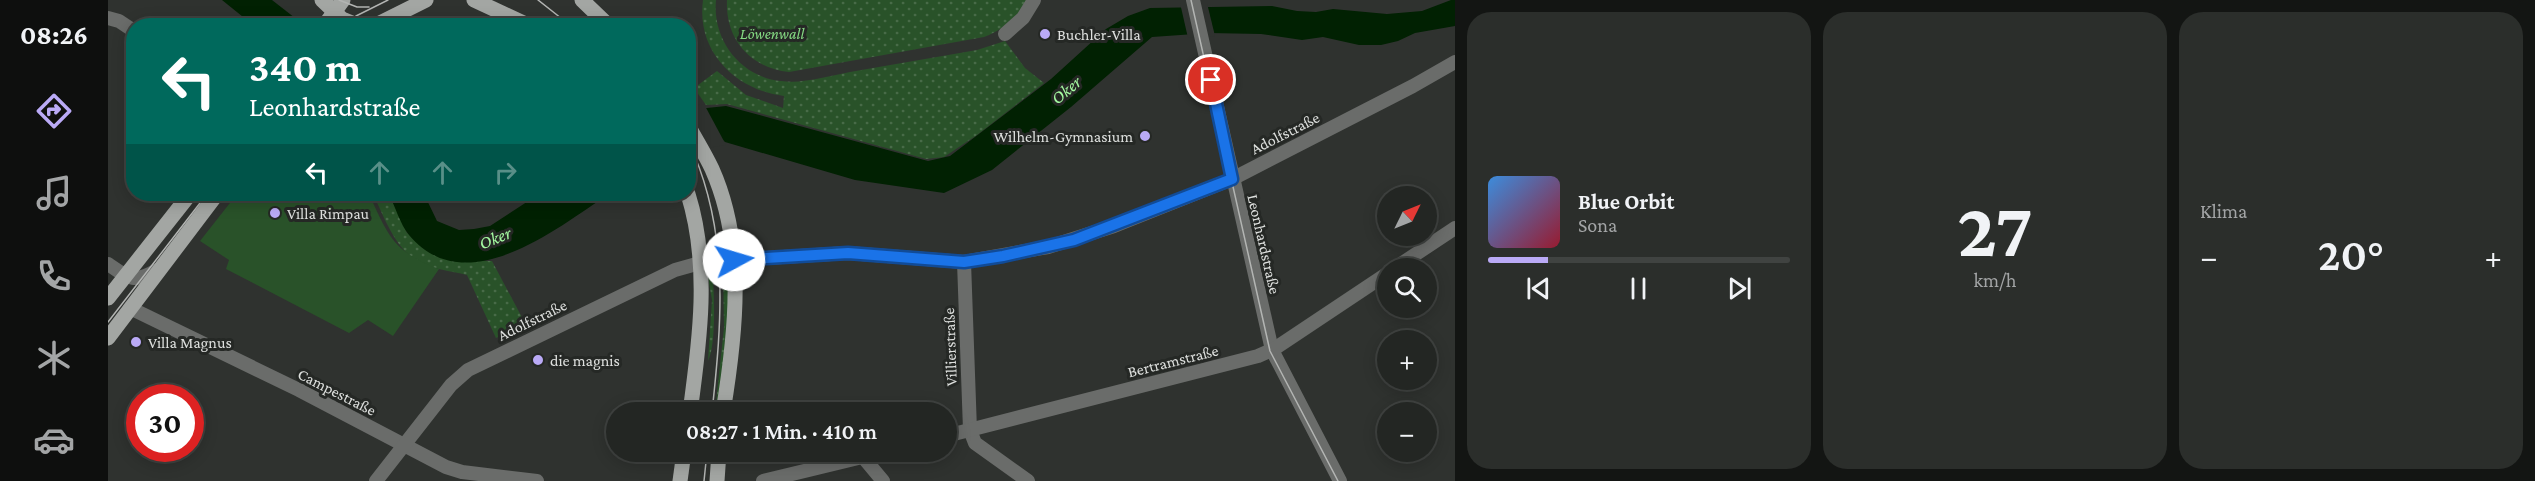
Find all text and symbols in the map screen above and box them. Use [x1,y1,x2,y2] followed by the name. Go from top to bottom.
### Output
[20,20,88,50] text: 08:26
[740,25,805,42] park label: Löwenwall
[1057,26,1141,43] place label: Buchler-Villa
[1038,27,1052,41] marker: Buchler-Villa
[150,42,228,120] icon: left
[249,43,361,90] text: 340 m
[1185,54,1236,105] pin
[1194,63,1227,96] icon: arrive
[1047,71,1086,108] water label: Oker
[33,90,75,132] icon: directions
[249,92,420,122] text: Leonhardstraße
[1248,108,1322,158] street label: Adolfstraße
[994,128,1133,146] place label: Wilhelm-Gymnasium
[1138,129,1152,143] marker: Wilhelm-Gymnasium
[300,156,333,189] icon: left
[363,156,396,189] icon: ahead
[426,156,459,189] icon: ahead
[489,156,522,189] icon: right
[33,172,75,214] icon: music
[1377,186,1437,246] north arrow
[1377,186,1437,462] map controls
[1957,186,2033,273] text: 27
[1578,189,1674,214] text: Blue Orbit
[1244,193,1284,295] street label: Leonhardstraße
[2200,200,2247,222] text: Klima
[287,205,370,223] place label: Villa Rimpau
[268,206,282,220] marker: Villa Rimpau
[1578,214,1617,236] text: Sona
[476,222,515,253] water label: Oker
[702,228,766,292] position arrow
[2318,230,2384,280] text: 20°
[2200,238,2217,275] text: −
[2485,238,2502,275] text: +
[33,255,75,297] icon: phone
[1377,258,1437,318] button: search
[1973,269,2017,291] text: km/h
[1522,272,1555,305] icon: previous
[1622,272,1655,305] icon: pause
[1723,272,1756,305] icon: next
[495,296,569,344] street label: Adolfstraße
[940,307,960,387] street label: Villierstraße
[1377,330,1437,390] button: +
[148,334,232,352] place label: Villa Magnus
[129,335,143,349] marker: Villa Magnus
[33,337,75,379] icon: climate
[1126,342,1220,380] street label: Bertramstraße
[550,352,620,370] place label: die magnis
[531,353,545,367] marker: die magnis
[295,365,379,420] street label: Campestraße
[126,384,204,462] speed limit sign: 30
[1377,402,1437,462] button: −
[33,419,75,461] icon: car
[686,419,877,444] text: 08:27 · 1 Min. · 410 m

